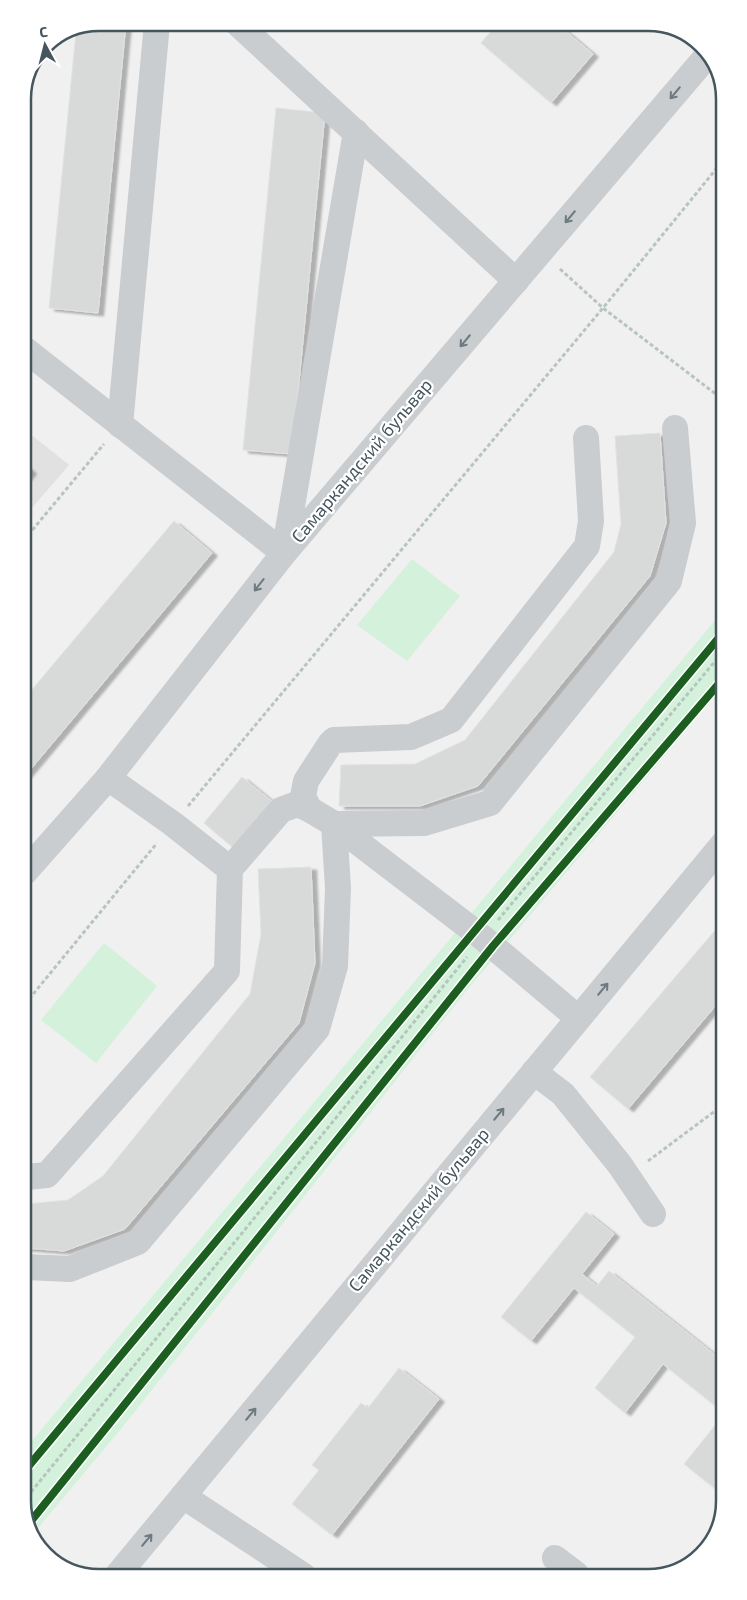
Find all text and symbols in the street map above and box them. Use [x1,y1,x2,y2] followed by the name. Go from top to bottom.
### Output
[20,20,70,70] north arrow
[38,23,48,41] text: С
[670,86,681,99] one-way arrow
[565,210,576,223] one-way arrow
[460,334,471,347] one-way arrow
[286,374,436,547] street label: Самаркандский бульвар
[253,578,264,591] one-way arrow
[597,982,608,995] one-way arrow
[493,1108,504,1121] one-way arrow
[343,1123,493,1296] street label: Самаркандский бульвар
[245,1408,256,1421] one-way arrow
[141,1533,152,1546] one-way arrow

